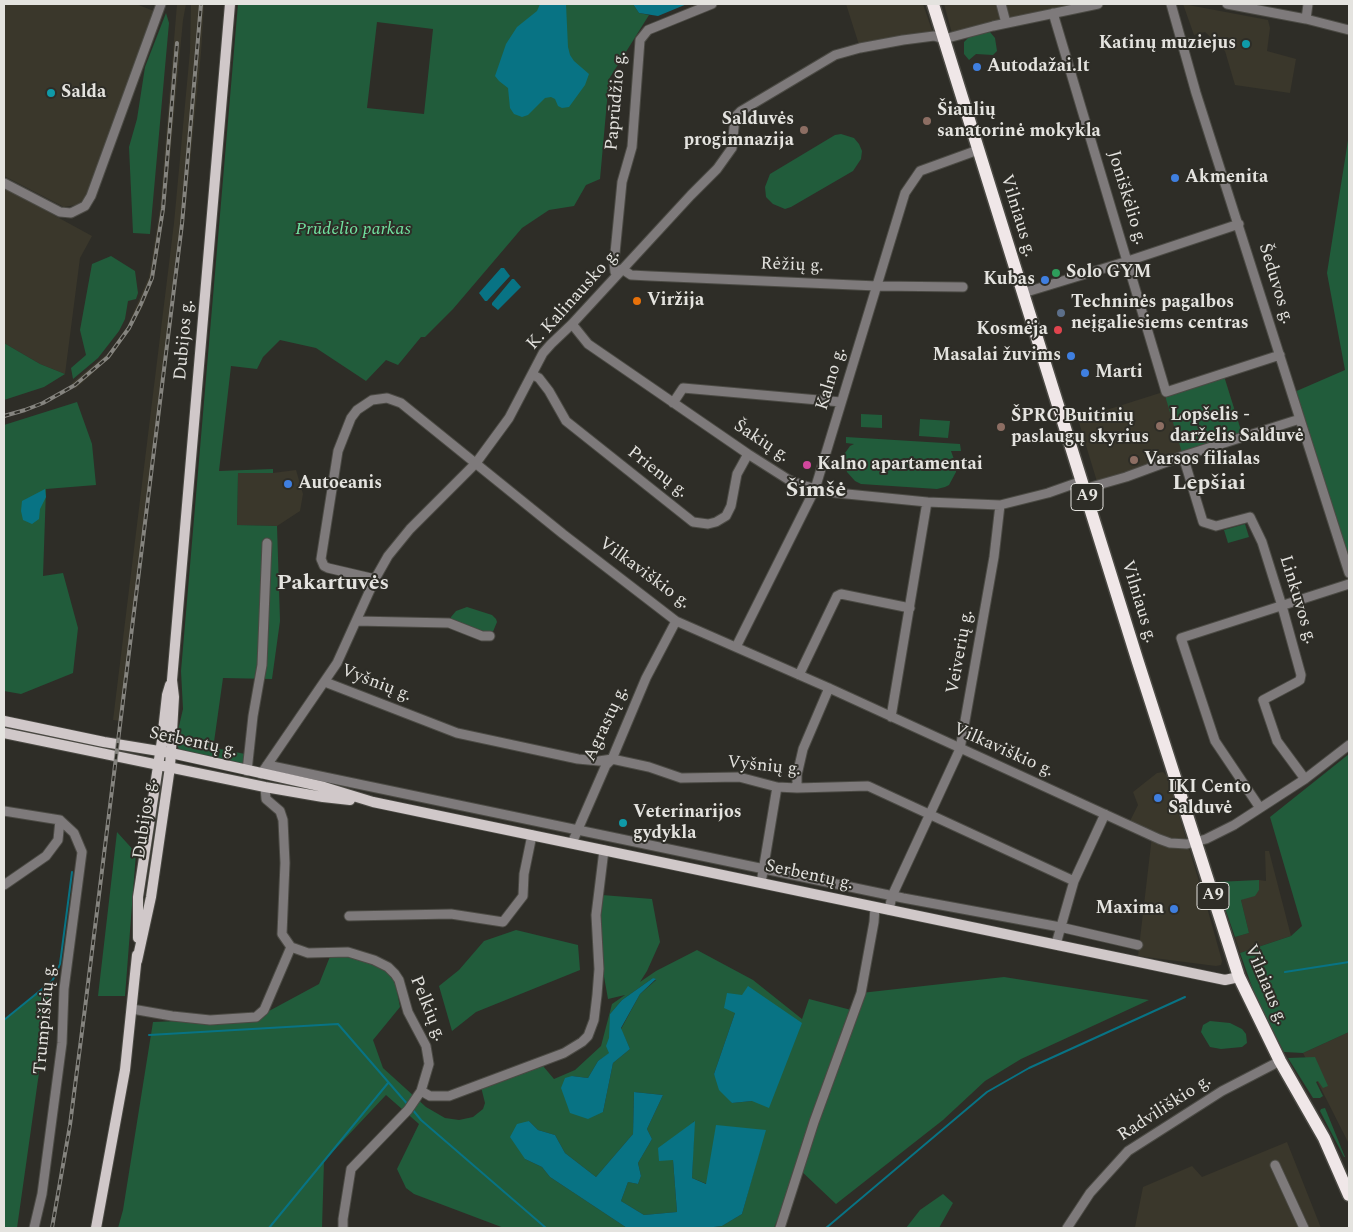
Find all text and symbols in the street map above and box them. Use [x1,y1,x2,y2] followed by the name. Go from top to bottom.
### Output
[1099,33,1236,55] place label: Katinų muziejus
[1240,38,1252,50] marker: Katinų muziejus
[602,50,632,152] street label: Paprūdžio g.
[987,56,1090,78] place label: Autodažai.lt
[971,61,983,73] marker: Autodažai.lt
[61,82,106,104] place label: Salda
[45,87,57,99] marker: Salda
[937,100,1101,142] place label: Šiaulių sanatorinė mokykla
[683,109,794,152] place label: Salduvės progimnazija
[921,115,933,127] marker: Šiaulių sanatorinė mokykla
[798,124,810,136] marker: Salduvės progimnazija
[1101,148,1151,248] street label: Joniškėlio g.
[1185,167,1268,189] place label: Akmenita
[994,172,1040,260] street label: Vilniaus g.
[1169,172,1181,184] marker: Akmenita
[295,219,411,241] park label: Prūdelio parkas
[1253,241,1297,327] street label: Šeduvos g.
[523,245,625,355] street label: K. Kalinausko g.
[760,254,824,278] street label: Rėžių g.
[1066,262,1151,284] place label: Solo GYM
[1050,267,1062,279] marker: Solo GYM
[983,269,1035,291] place label: Kubas
[1039,274,1051,286] marker: Kubas
[647,290,704,312] place label: Viržija
[1071,292,1249,334] place label: Techninės pagalbos neįgaliesiems centras
[631,295,643,307] marker: Viržija
[171,299,199,381] street label: Dubijos g.
[1055,307,1067,319] marker: Techninės pagalbos neįgaliesiems centras
[976,319,1048,341] place label: Kosmėja
[1052,324,1064,336] marker: Kosmėja
[812,345,852,413] street label: Kalno g.
[933,345,1061,367] place label: Masalai žuvims
[1065,350,1077,362] marker: Masalai žuvims
[1095,362,1143,384] place label: Marti
[1079,367,1091,379] marker: Marti
[1170,405,1304,448] place label: Lopšelis - darželis Salduvė
[1011,406,1149,448] place label: ŠPRC Buitinių paslaugų skyrius
[729,416,793,468] street label: Šakių g.
[1154,420,1166,432] marker: Lopšelis - darželis Salduvė
[995,421,1007,433] marker: ŠPRC Buitinių paslaugų skyrius
[622,442,692,504] street label: Prienų g.
[1144,449,1260,471] place label: Varsos filialas
[817,454,983,476] place label: Kalno apartamentai
[1128,454,1140,466] marker: Varsos filialas
[801,459,813,471] marker: Kalno apartamentai
[1172,472,1246,498] district label: Lepšiai
[298,473,382,495] place label: Autoeanis
[282,478,294,490] marker: Autoeanis
[786,479,846,505] district label: Šimšė
[1071,484,1103,511] road number: A9
[594,534,694,614] street label: Vilkaviškio g.
[1273,553,1321,647] street label: Linkuvos g.
[1115,558,1161,646] street label: Vilniaus g.
[277,572,389,598] district label: Pakartuvės
[943,608,979,696] street label: Veiverių g.
[338,661,414,707] street label: Vyšnių g.
[580,683,634,765] street label: Agrastų g.
[949,719,1057,783] street label: Vilkaviškio g.
[147,723,239,763] street label: Serbentų g.
[726,752,802,782] street label: Vyšnių g.
[130,777,162,861] street label: Dubijos g.
[1168,777,1251,820] place label: IKI Cento Salduvė
[1152,792,1164,804] marker: IKI Cento Salduvė
[633,802,742,844] place label: Veterinarijos gydykla
[617,817,629,829] marker: Veterinarijos gydykla
[763,856,855,896] street label: Serbentų g.
[1197,882,1229,909] road number: A9
[1096,898,1164,920] place label: Maxima
[1168,903,1180,915] marker: Maxima
[1238,942,1292,1028] street label: Vilniaus g.
[30,963,62,1075] street label: Trumpiškių g.
[404,973,450,1045] street label: Pelkių g.
[1114,1071,1216,1147] street label: Radviliškio g.

